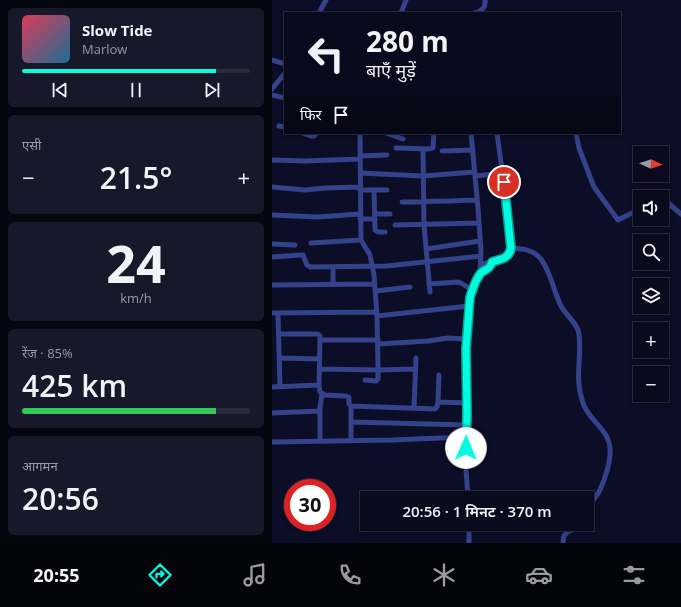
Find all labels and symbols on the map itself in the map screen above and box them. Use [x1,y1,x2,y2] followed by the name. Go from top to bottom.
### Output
[633,146,669,182] north arrow
[487,165,521,199] pin
[445,427,487,469] position arrow
[284,479,336,531] speed limit sign: 30

